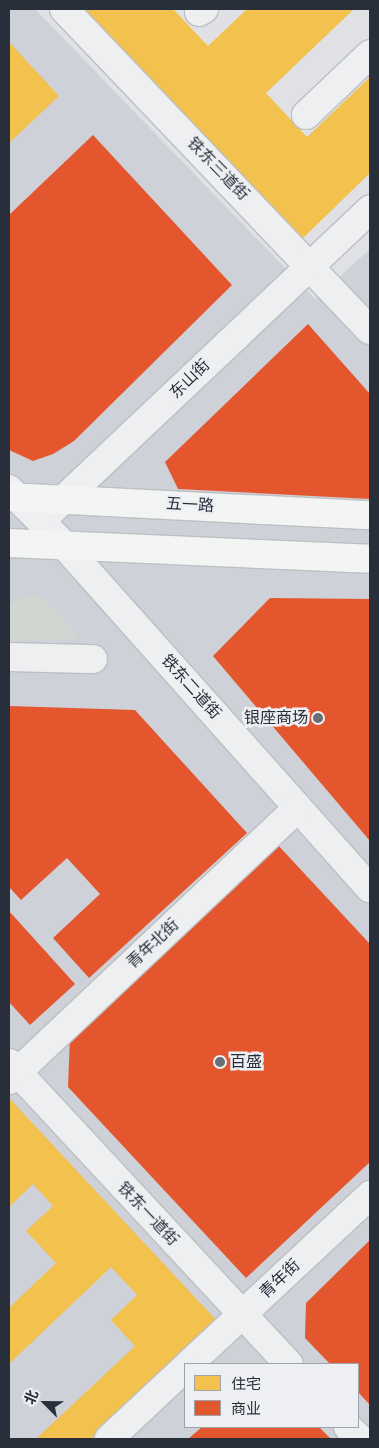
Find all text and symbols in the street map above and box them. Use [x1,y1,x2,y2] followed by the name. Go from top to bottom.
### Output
[183,134,253,204] street label: 铁东三道街
[166,355,214,403] street label: 东山街
[166,494,214,516] street label: 五一路
[157,651,225,723] street label: 铁东二道街
[244,708,308,728] place label: 银座商场
[312,712,324,724] marker: 银座商场
[123,915,183,973] street label: 青年北街
[230,1052,262,1072] place label: 百盛
[214,1056,226,1068] marker: 百盛
[114,1178,182,1250] street label: 铁东一道街
[256,1256,304,1302] street label: 青年街
[184,1363,359,1428] legend
[231,1374,261,1393] text: 住宅
[20,1378,70,1428] north arrow
[20,1387,42,1407] text: 北
[231,1399,261,1418] text: 商业

